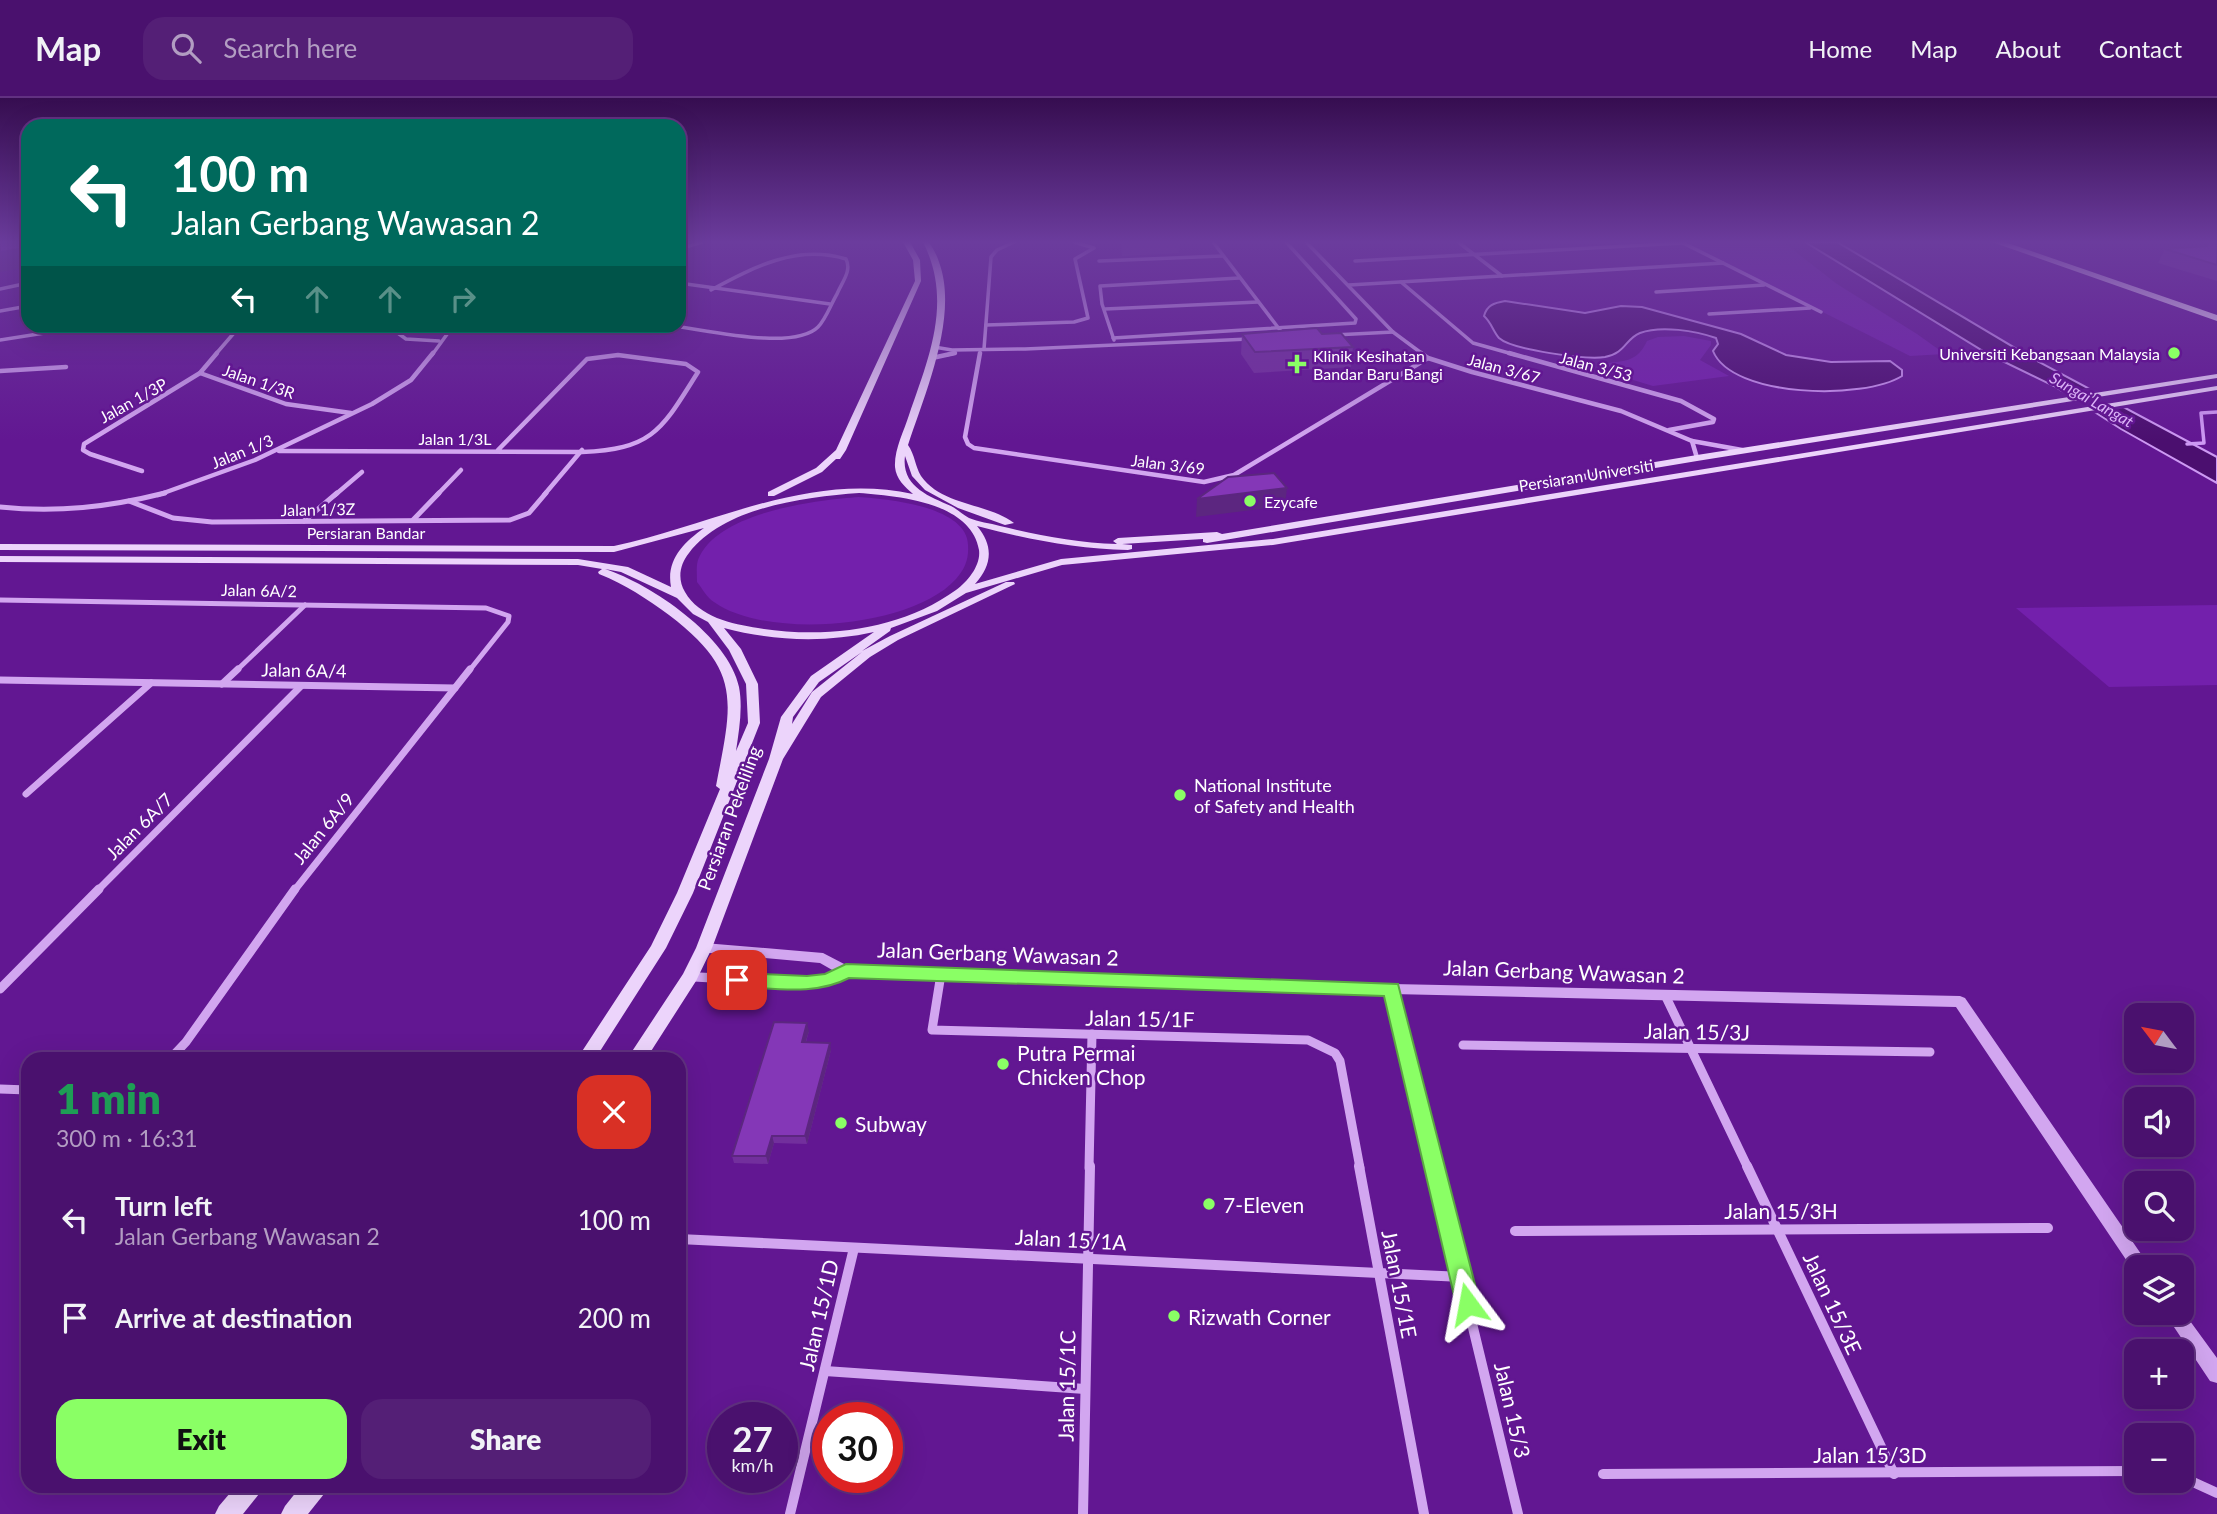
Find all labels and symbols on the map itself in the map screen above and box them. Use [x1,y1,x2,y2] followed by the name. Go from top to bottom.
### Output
[1939,344,2160,363] place label: Universiti Kebangsaan Malaysia
[2166,345,2182,361] marker: Universiti Kebangsaan Malaysia
[1313,346,1443,383] place label: Klinik Kesihatan Bandar Baru Bangi
[1558,347,1634,385] street label: Jalan 3/53
[1466,349,1542,387] street label: Jalan 3/67
[1287,354,1307,374] marker: Klinik Kesihatan Bandar Baru Bangi
[220,360,298,402] street label: Jalan 1/3R
[2047,367,2137,431] water label: Sungai Langat
[96,373,171,426] street label: Jalan 1/3P
[418,429,492,448] street label: Jalan 1/3L
[208,430,276,472] street label: Jalan 1/3
[1130,450,1206,478] street label: Jalan 3/69
[1517,455,1655,495] street label: Persiaran Universiti
[1264,492,1318,511] place label: Ezycafe
[1242,493,1258,509] marker: Ezycafe
[281,499,356,519] street label: Jalan 1/3Z
[307,523,425,542] street label: Persiaran Bandar
[221,580,297,600] street label: Jalan 6A/2
[261,658,347,682] street label: Jalan 6A/4
[693,743,765,893] street label: Persiaran Pekeliling
[1194,774,1355,817] place label: National Institute of Safety and Health
[1172,787,1188,803] marker: National Institute of Safety and Health
[101,788,177,864] street label: Jalan 6A/7
[288,788,358,868] street label: Jalan 6A/9
[877,936,1119,970] street label: Jalan Gerbang Wawasan 2
[707,950,767,1010] pin
[1443,954,1685,988] street label: Jalan Gerbang Wawasan 2
[2124,1003,2194,1073] north arrow
[1085,1005,1195,1031] street label: Jalan 15/1F
[1644,1018,1750,1044] street label: Jalan 15/3J
[1017,1040,1146,1089] place label: Putra Permai Chicken Chop
[995,1056,1011,1072] marker: Putra Permai Chicken Chop
[855,1111,927,1136] place label: Subway
[833,1115,849,1131] marker: Subway
[1223,1192,1304,1217] place label: 7-Eleven
[1201,1196,1217,1212] marker: 7-Eleven
[1724,1198,1838,1223] street label: Jalan 15/3H
[1015,1224,1128,1254] street label: Jalan 15/1A
[1377,1228,1423,1340] street label: Jalan 15/1E
[1799,1248,1867,1358] street label: Jalan 15/3E
[793,1257,843,1373] street label: Jalan 15/1D
[1431,1267,1505,1341] position arrow
[1188,1304,1331,1329] place label: Rizwath Corner
[1166,1308,1182,1324] marker: Rizwath Corner
[1053,1330,1079,1442] street label: Jalan 15/1C
[1490,1360,1536,1460] street label: Jalan 15/3
[812,1402,903,1493] speed limit sign: 30
[1813,1442,1927,1467] street label: Jalan 15/3D

